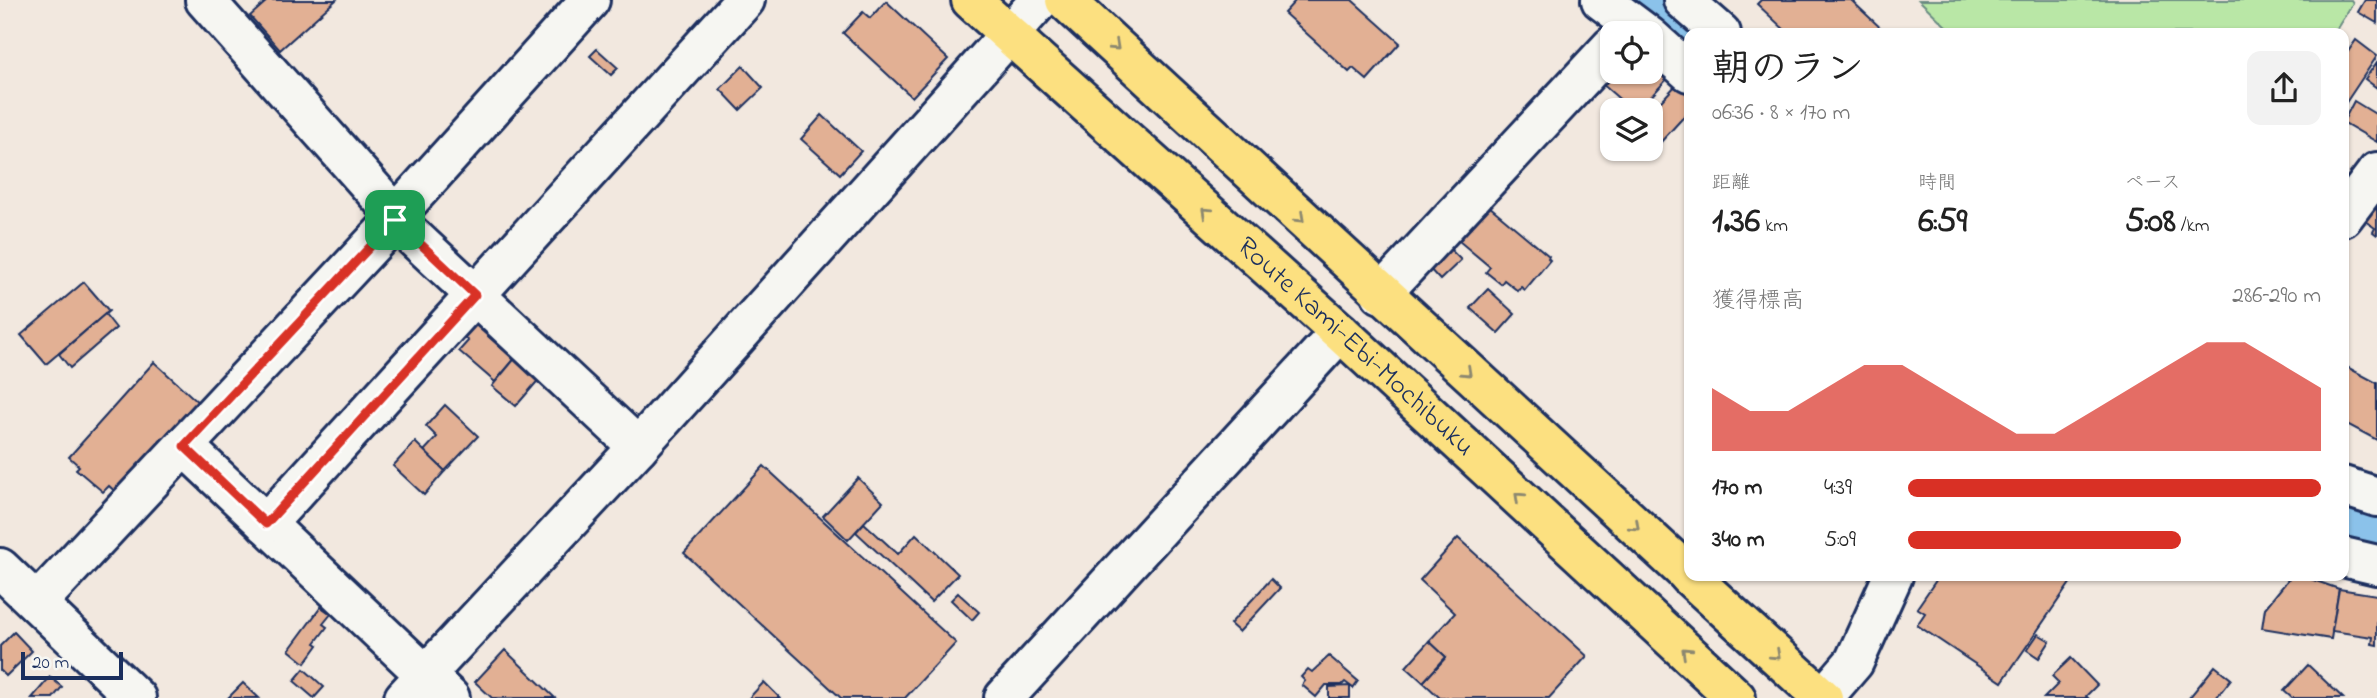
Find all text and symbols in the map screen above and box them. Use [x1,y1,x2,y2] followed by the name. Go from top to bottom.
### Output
[1600,21,1663,161] map controls
[1600,21,1663,84] button: locate
[1107,38,1120,51] one-way arrow
[1712,43,1864,99] text: 朝のラン
[2247,51,2321,125] button: share
[1712,97,1850,130] text: 06:36 · 8 × 170 m
[1600,98,1663,161] button: layers
[1712,170,1750,197] text: 距離
[1918,170,1956,197] text: 時間
[2125,170,2181,197] text: ペース
[365,190,425,250] pin
[1712,197,1760,248] text: 1.36
[1918,197,1967,248] text: 6:59
[2125,197,2176,248] text: 5:08
[376,201,414,239] icon: arrive
[1201,208,1214,220] one-way arrow
[1292,210,1305,222] one-way arrow
[1760,213,1788,240] text: km
[2176,213,2210,240] text: /km
[1227,228,1483,467] street label: Route Kami-Ebi-Mochibuku
[2232,280,2321,313] text: 286–290 m
[1712,285,1804,318] text: 獲得標高
[1459,364,1472,376] one-way arrow
[1712,472,1762,505] text: 170 m
[1824,472,1852,505] text: 4:39
[1514,493,1527,506] one-way arrow
[1627,518,1640,530] one-way arrow
[1712,524,1765,557] text: 340 m
[1824,524,1856,557] text: 5:09
[1681,647,1694,660] one-way arrow
[1768,647,1781,659] one-way arrow
[21,649,122,681] scale bar
[32,650,69,677] text: 20 m

